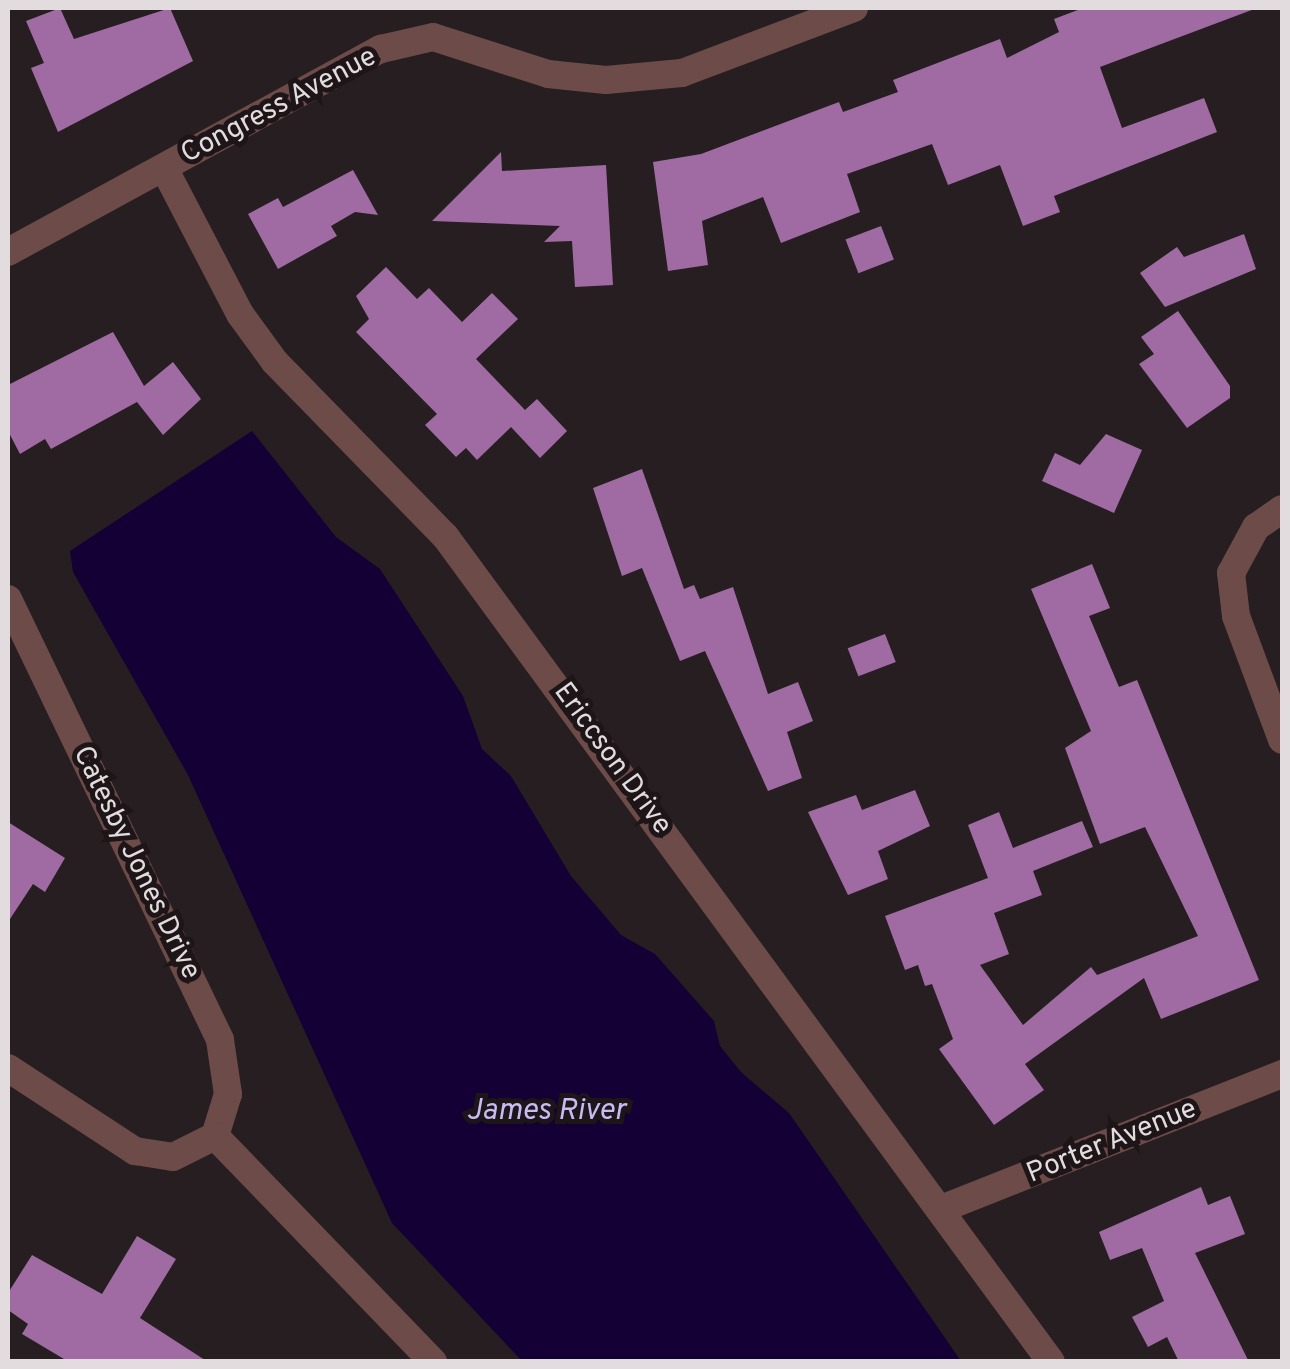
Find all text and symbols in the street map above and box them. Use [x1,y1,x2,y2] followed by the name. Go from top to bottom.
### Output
[175,40,383,172] street label: Congress Avenue
[546,677,678,841] street label: Ericcson Drive
[65,741,207,985] street label: Catesby Jones Drive
[1022,1092,1202,1192] street label: Porter Avenue
[466,1094,626,1130] water label: James River

